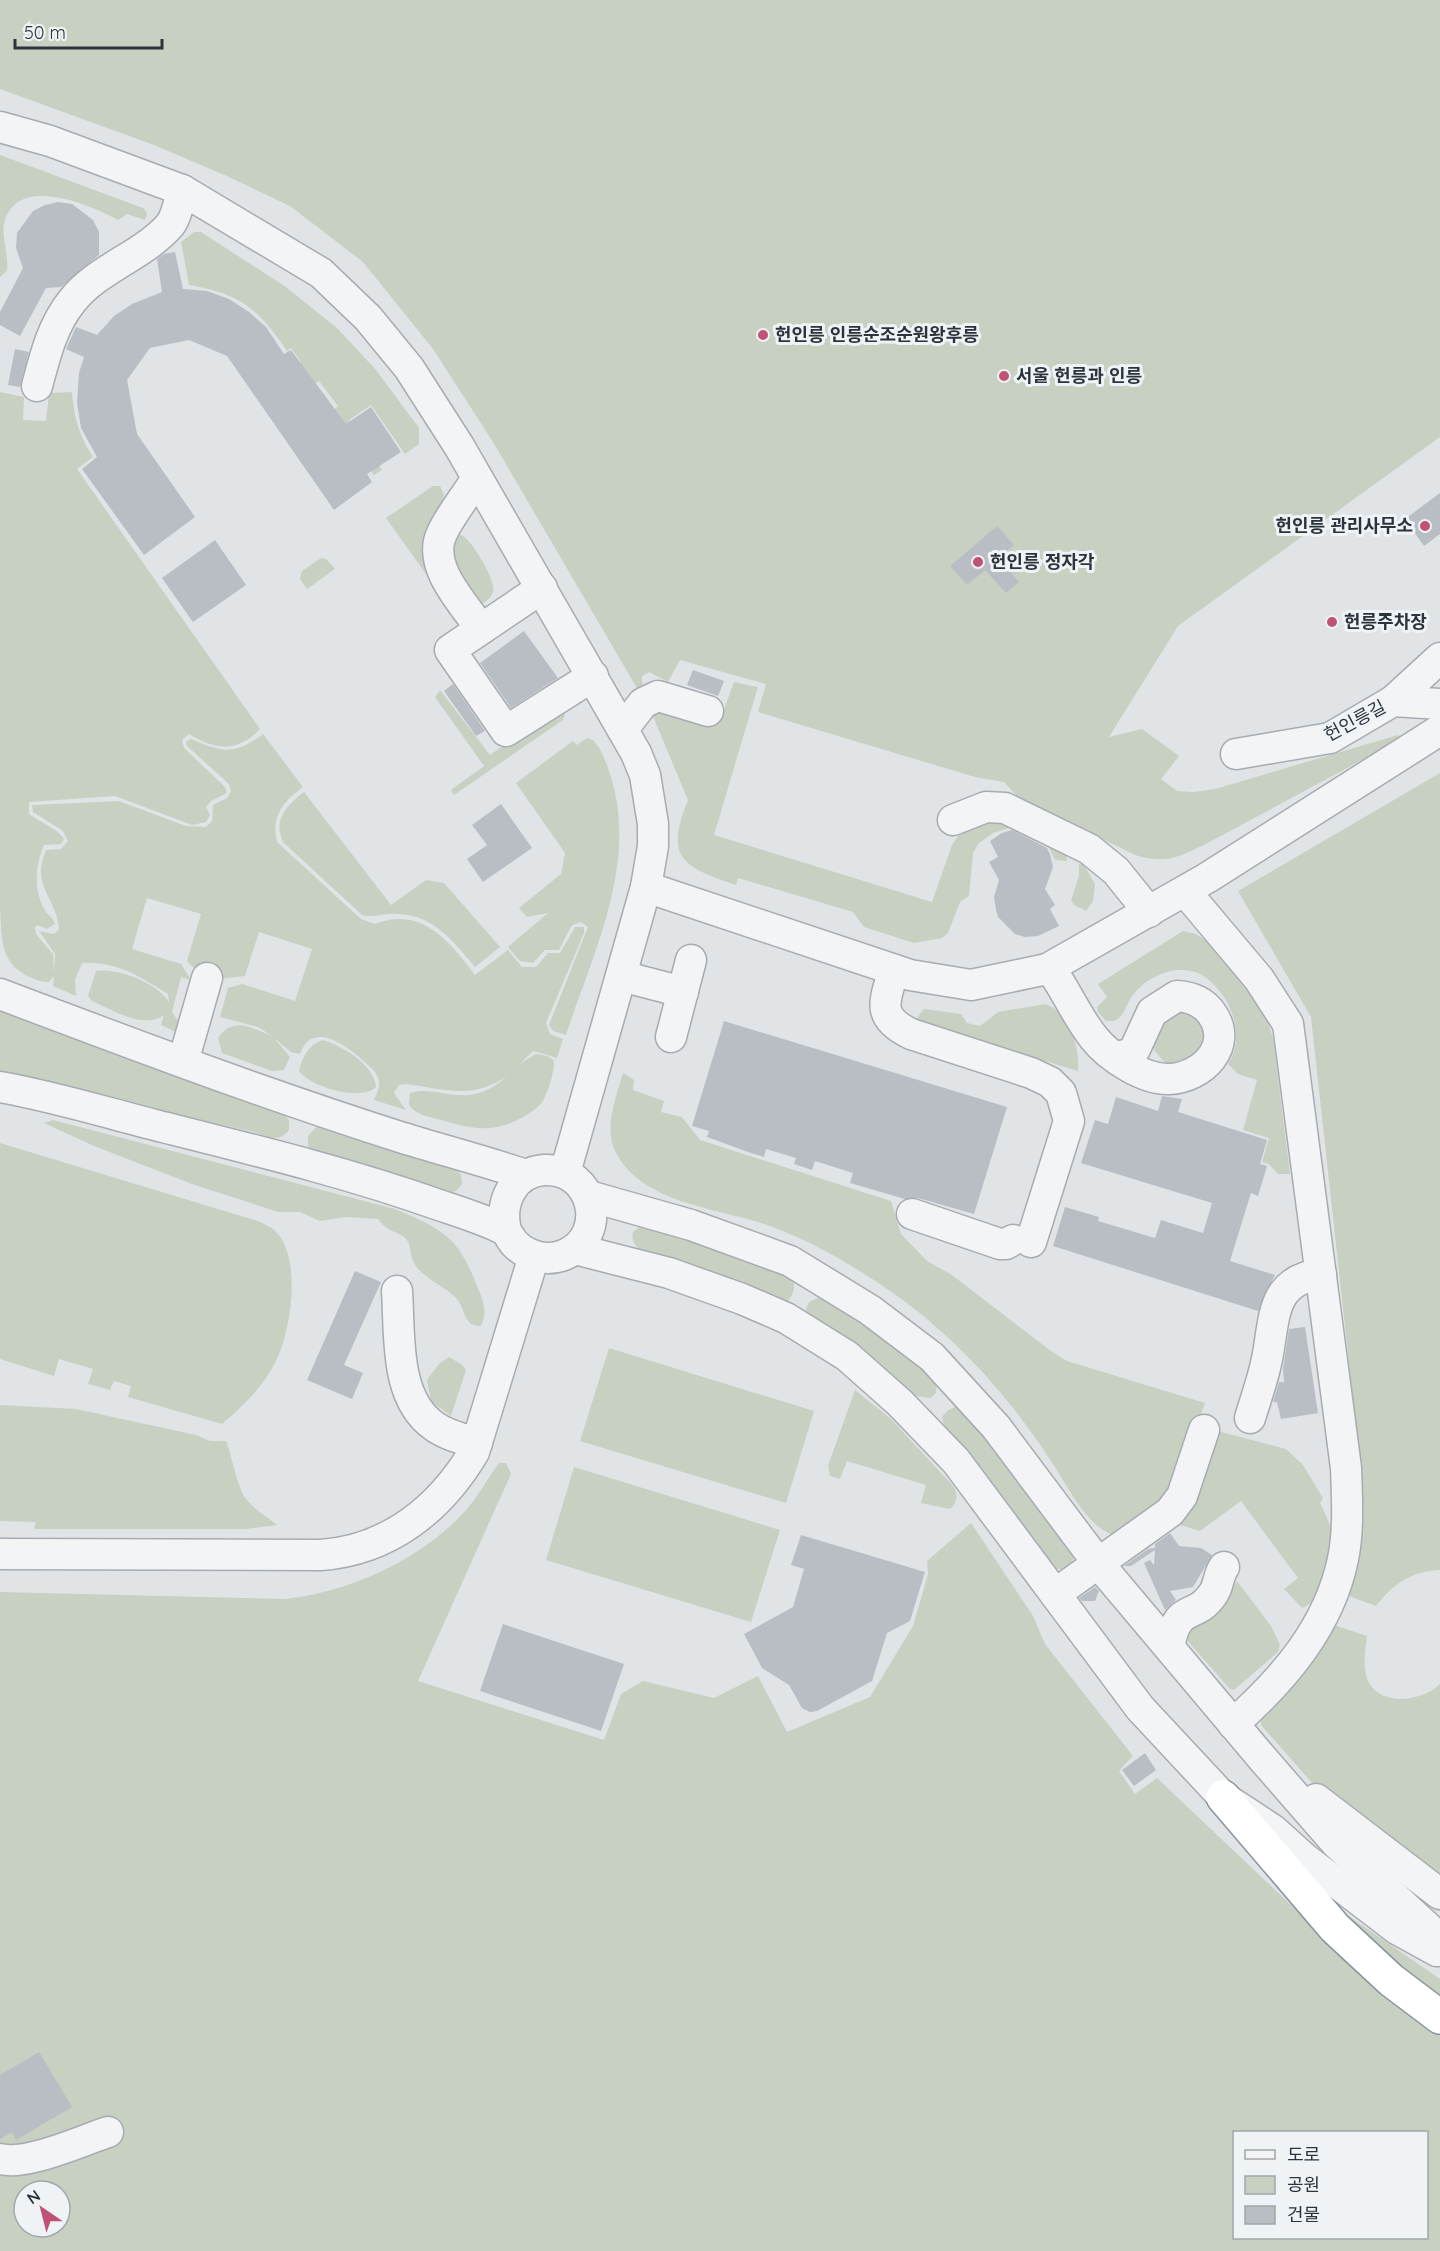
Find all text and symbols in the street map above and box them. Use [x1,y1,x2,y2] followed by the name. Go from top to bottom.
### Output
[15,12,162,50] scale bar
[24,21,66,44] text: 50 m
[775,323,979,346] place label: 헌인릉 인릉순조순원왕후릉
[756,328,770,342] marker: 헌인릉 인릉순조순원왕후릉
[1016,364,1142,387] place label: 서울 헌릉과 인릉
[997,369,1011,383] marker: 서울 헌릉과 인릉
[1275,514,1413,537] place label: 헌인릉 관리사무소
[1418,519,1432,533] marker: 헌인릉 관리사무소
[990,550,1095,573] place label: 헌인릉 정자각
[971,555,985,569] marker: 헌인릉 정자각
[1344,610,1427,633] place label: 헌릉주차장
[1325,615,1339,629] marker: 헌릉주차장
[1320,695,1389,746] street label: 헌인릉길
[1233,2131,1428,2239] legend
[1287,2143,1320,2166] text: 도로
[1287,2173,1320,2196] text: 공원
[12,2179,72,2239] north arrow
[23,2185,44,2208] text: N
[1287,2203,1320,2226] text: 건물

